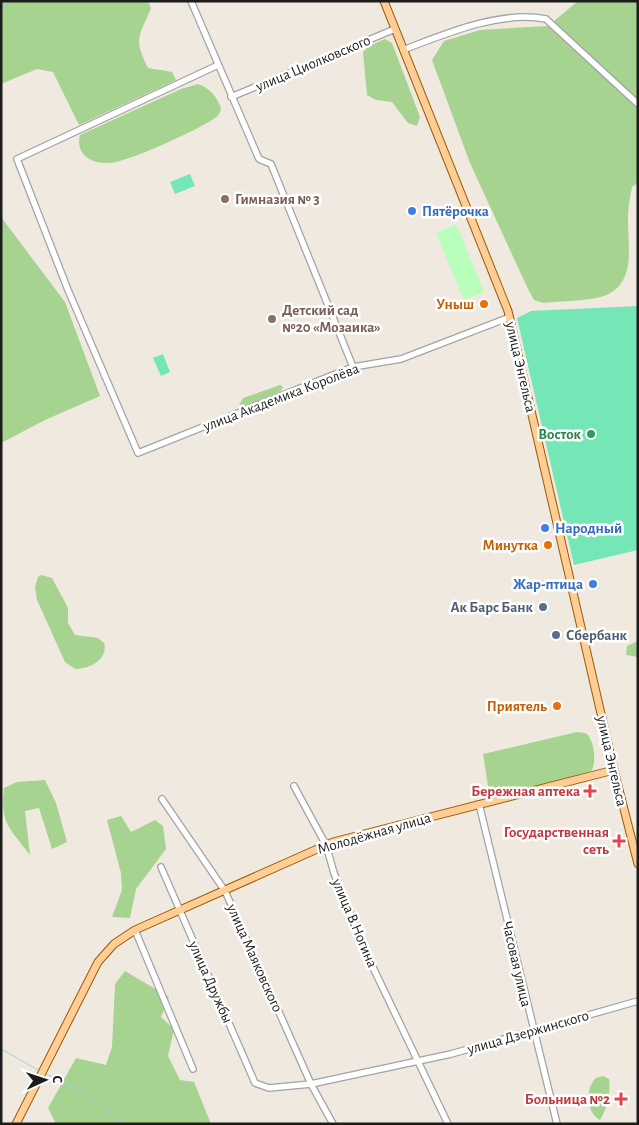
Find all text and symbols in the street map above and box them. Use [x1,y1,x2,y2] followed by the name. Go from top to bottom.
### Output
[253,33,373,95] street label: улица Циолковского
[235,192,320,207] place label: Гимназия № 3
[219,193,231,205] marker: Гимназия № 3
[422,204,489,219] place label: Пятёрочка
[406,205,418,217] marker: Пятёрочка
[436,297,474,312] place label: Уныш
[478,298,490,310] marker: Уныш
[282,303,381,335] place label: Детский сад №20 «Мозаика»
[266,313,278,325] marker: Детский сад №20 «Мозаика»
[503,319,538,414] street label: улица Энгельса
[200,361,361,435] street label: улица Академика Королёва
[538,427,582,442] place label: Восток
[585,428,597,440] marker: Восток
[555,521,622,536] place label: Народный
[539,522,551,534] marker: Народный
[483,538,538,553] place label: Минутка
[542,539,554,551] marker: Минутка
[513,577,583,592] place label: Жар-птица
[587,578,599,590] marker: Жар-птица
[450,600,534,615] place label: Ак Барс Банк
[537,601,549,613] marker: Ак Барс Банк
[566,628,628,643] place label: Сбербанк
[550,629,562,641] marker: Сбербанк
[487,699,547,714] place label: Приятель
[551,700,563,712] marker: Приятель
[594,713,629,808] street label: улица Энгельса
[471,784,580,799] place label: Бережная аптека
[584,785,596,797] marker: Бережная аптека
[316,810,433,857] street label: Молодёжная улица
[504,825,609,857] place label: Государственная сеть
[613,835,625,847] marker: Государственная сеть
[329,876,380,970] street label: улица В.Ногина
[224,901,285,1014] street label: улица Маяковского
[499,920,534,1009] street label: Часовая улица
[185,938,235,1025] street label: улица Дружбы
[465,1008,591,1057] street label: улица Дзержинского
[20,1055,70,1105] north arrow
[50,1075,64,1084] text: С
[525,1092,610,1107] place label: Больница №2
[614,1092,628,1106] marker: Больница №2

